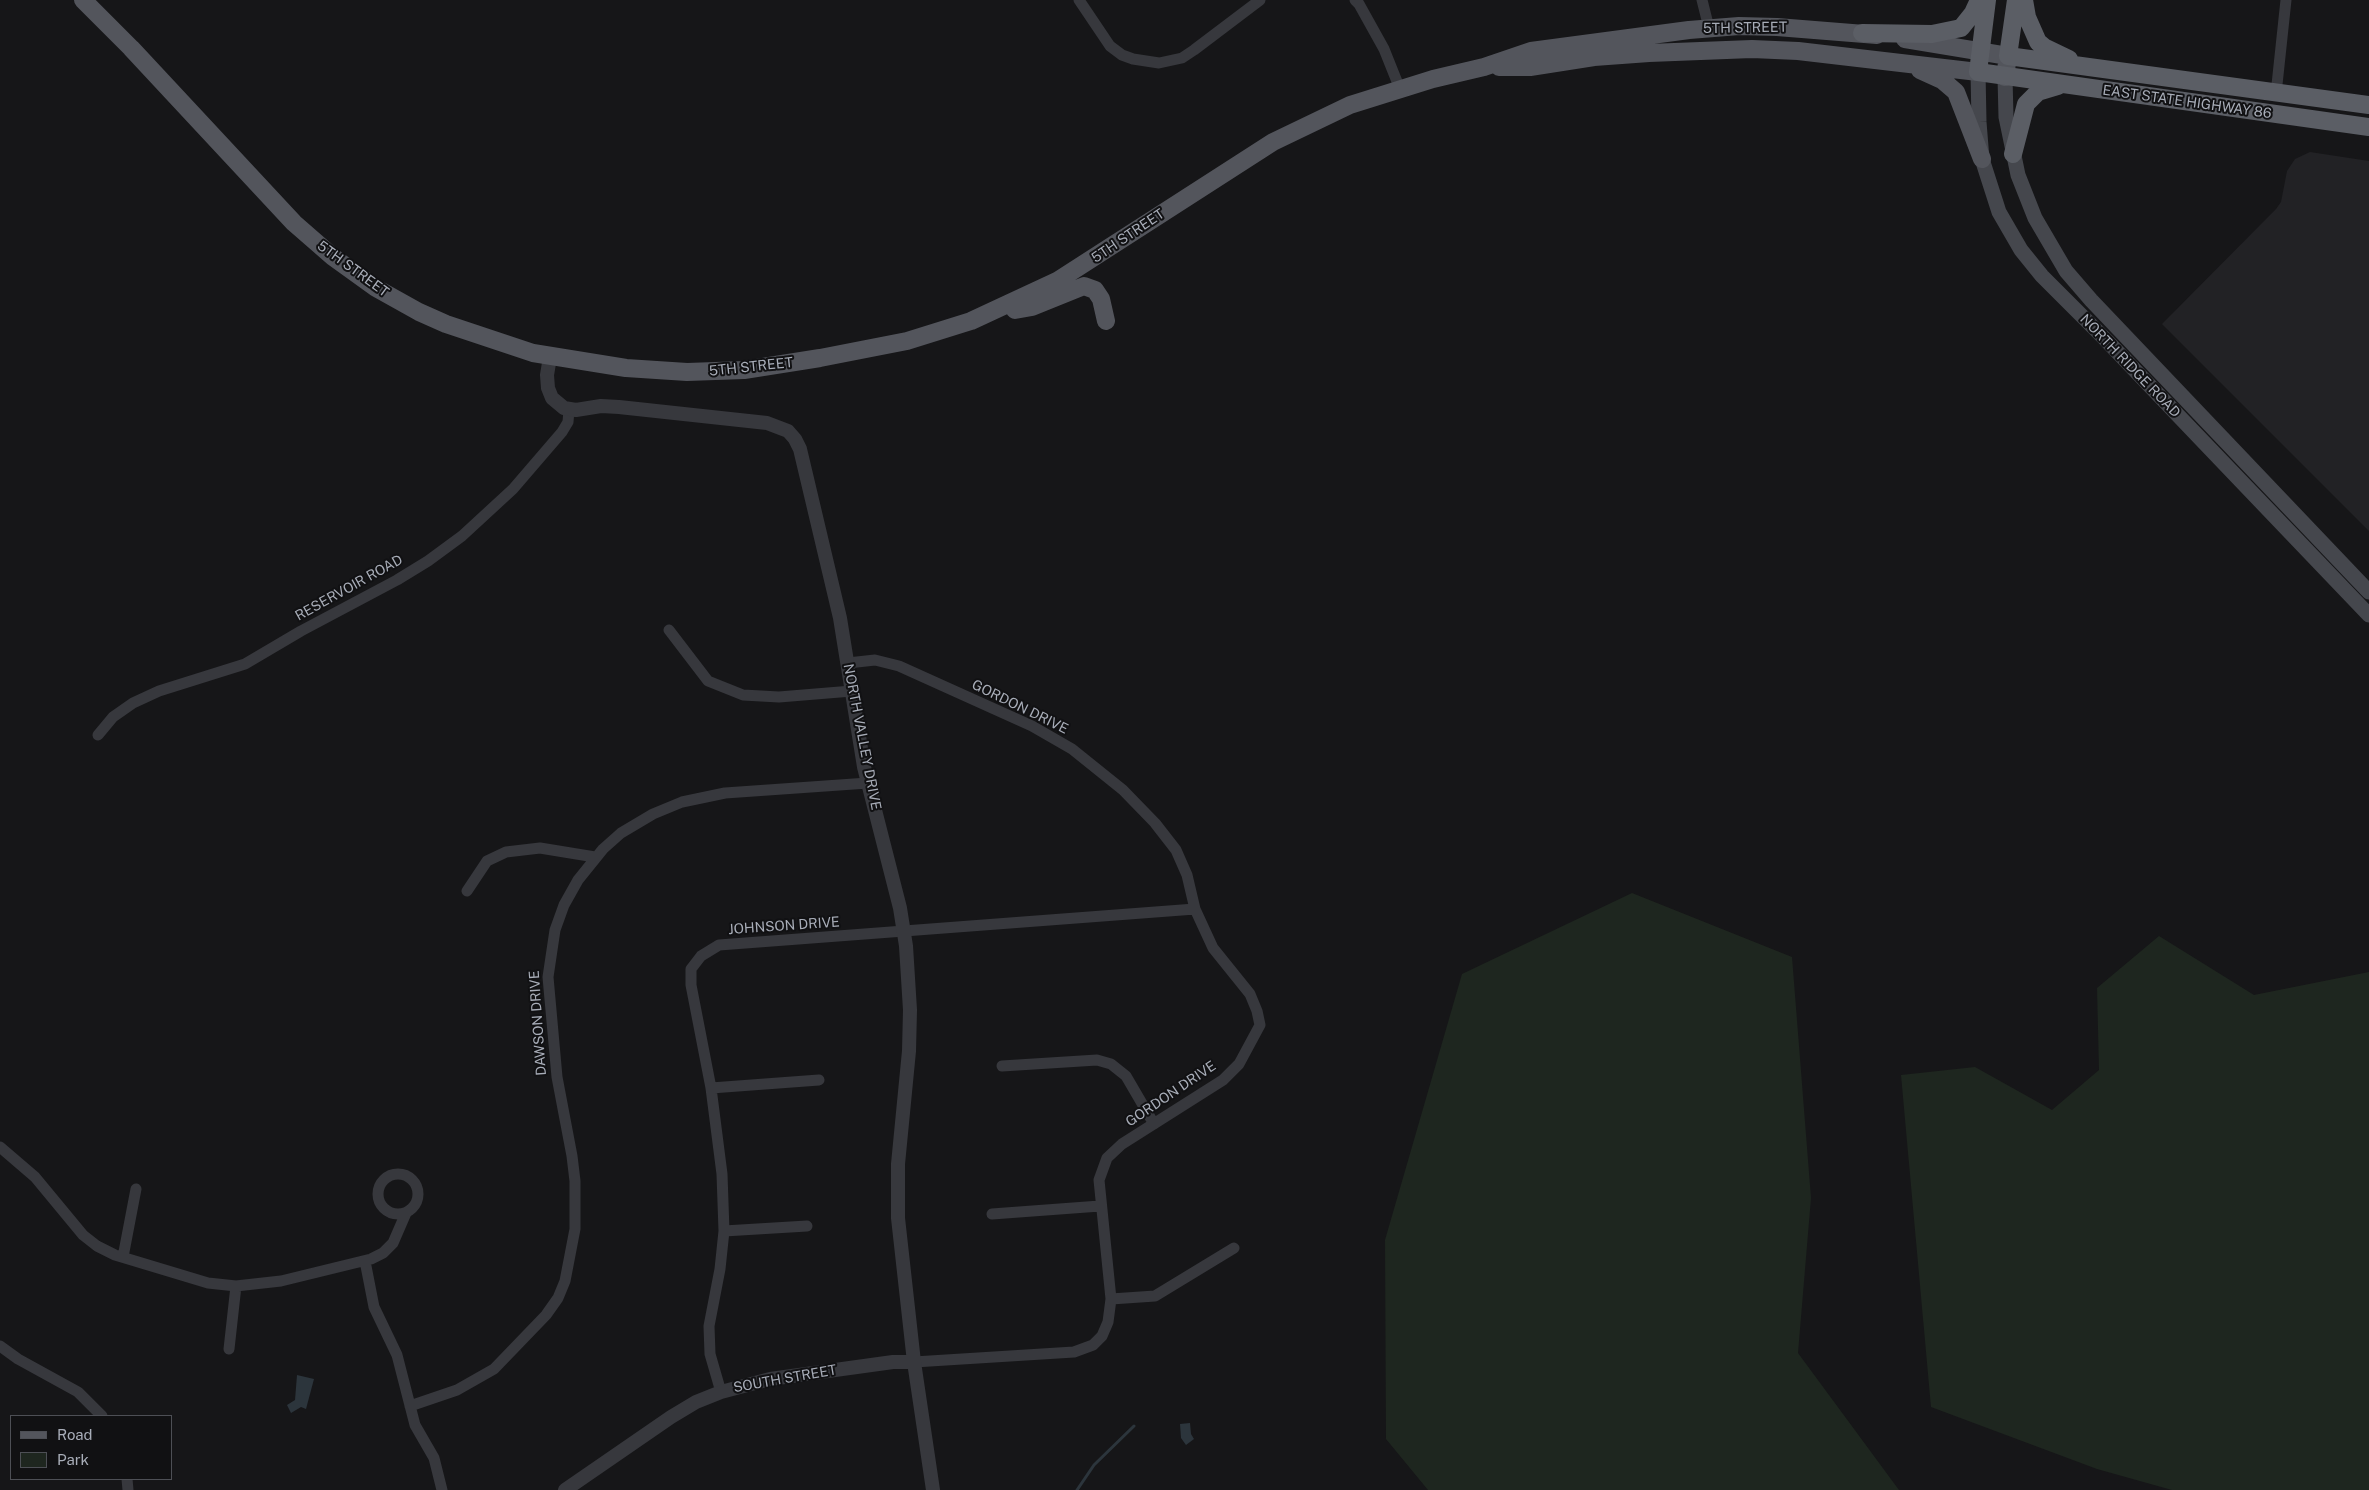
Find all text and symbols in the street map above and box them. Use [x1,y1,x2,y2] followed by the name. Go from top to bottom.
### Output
[1703,19,1787,37] street label: 5TH STREET
[2101,82,2273,122] street label: EAST STATE HIGHWAY 86
[1088,205,1168,267] street label: 5TH STREET
[314,237,392,301] street label: 5TH STREET
[2076,311,2184,421] street label: NORTH RIDGE ROAD
[708,354,794,380] street label: 5TH STREET
[292,551,406,625] street label: RESERVOIR ROAD
[840,662,884,812] street label: NORTH VALLEY DRIVE
[969,676,1071,738] street label: GORDON DRIVE
[728,914,840,938] street label: JOHNSON DRIVE
[526,970,550,1076] street label: DAWSON DRIVE
[1123,1058,1219,1130] street label: GORDON DRIVE
[732,1362,838,1396] street label: SOUTH STREET
[10,1415,172,1480] legend
[57,1426,93,1443] text: Road
[57,1451,89,1468] text: Park

